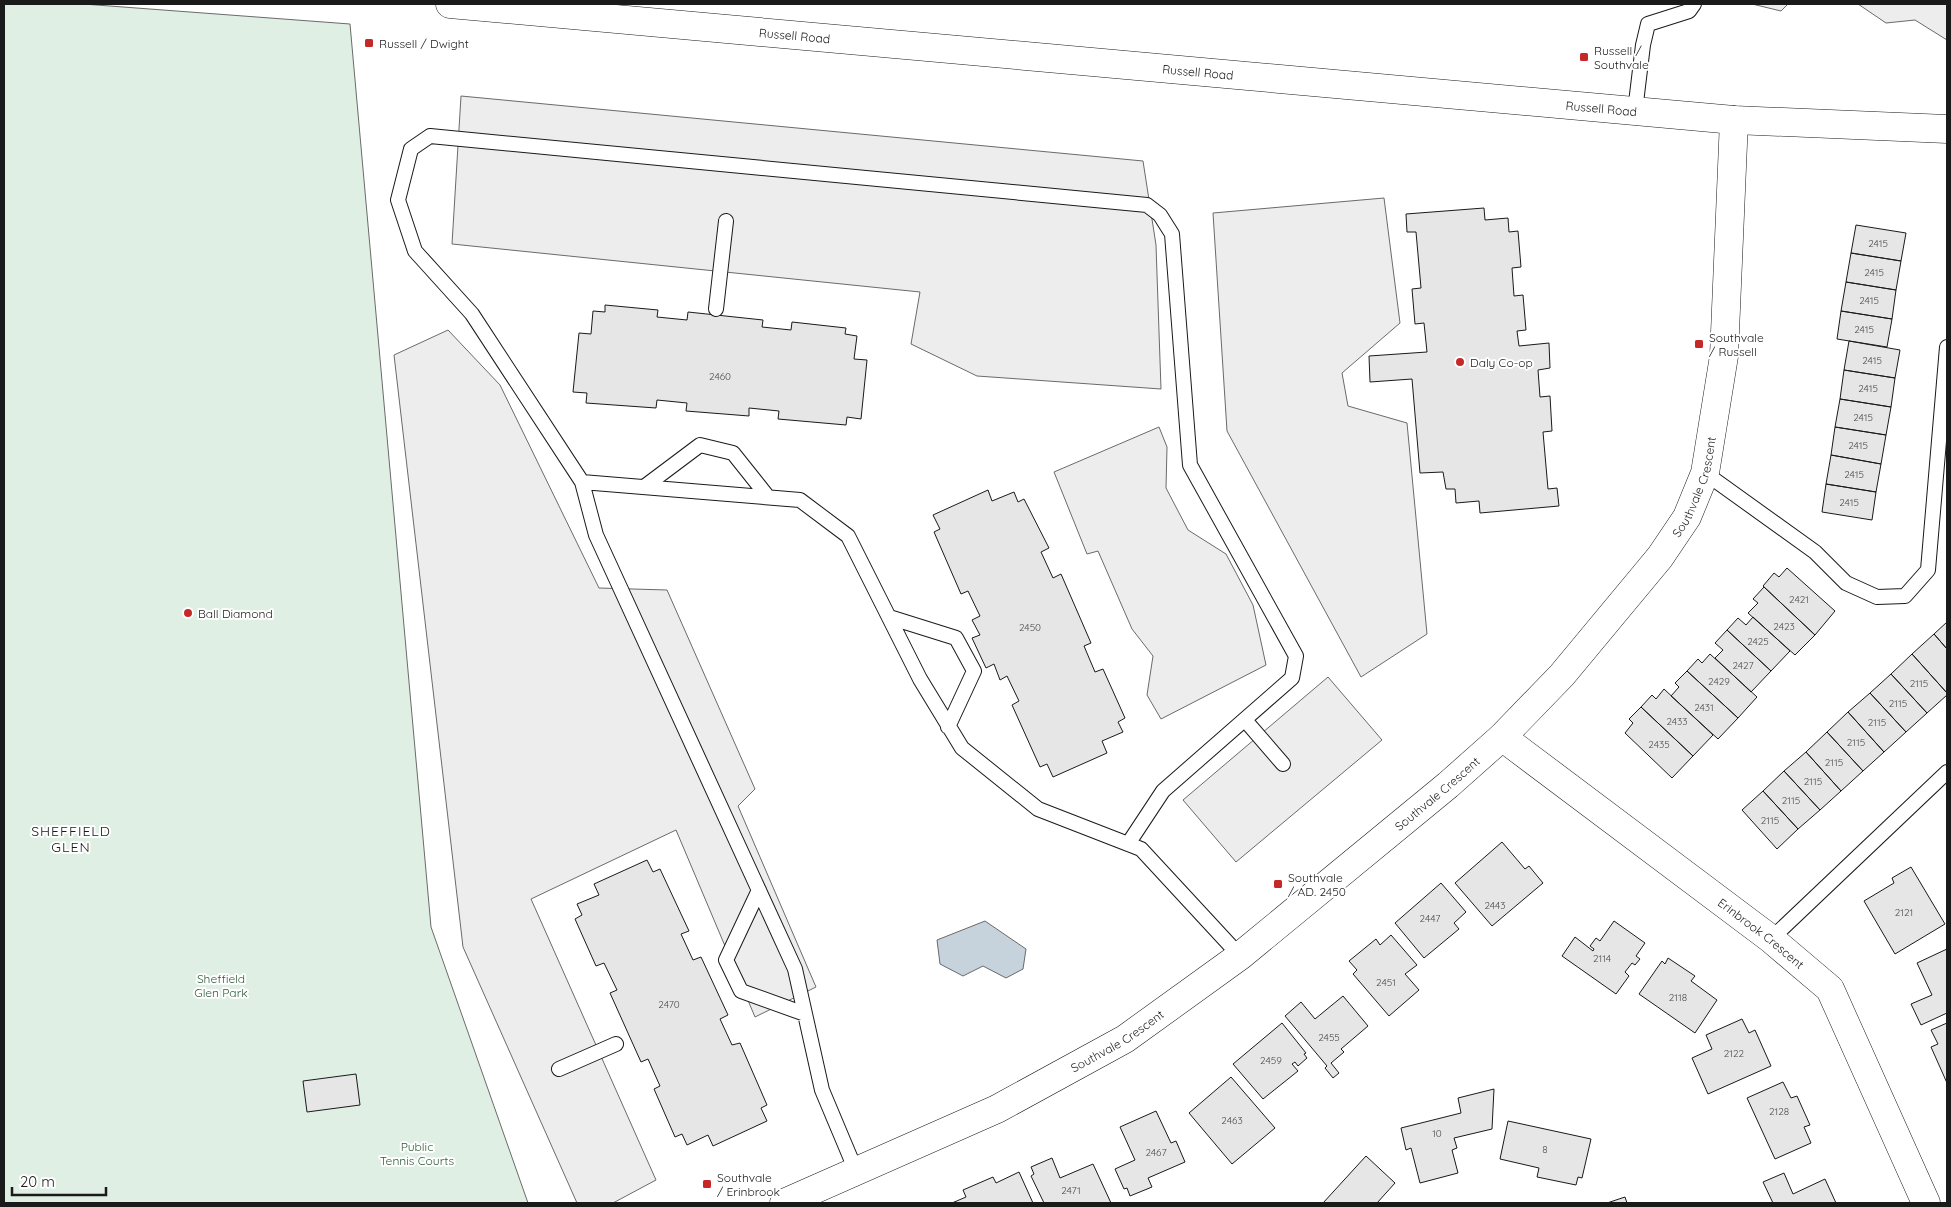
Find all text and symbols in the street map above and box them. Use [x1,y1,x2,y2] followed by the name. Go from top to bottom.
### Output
[758,24,831,46] street label: Russell Road
[379,36,469,51] place label: Russell / Dwight
[363,37,375,49] marker: Russell / Dwight
[1594,43,1649,72] place label: Russell / Southvale
[1578,51,1590,63] marker: Russell / Southvale
[1162,61,1234,82] street label: Russell Road
[1565,97,1638,119] street label: Russell Road
[1868,237,1888,250] house number: 2415
[1864,266,1884,279] house number: 2415
[1859,294,1879,307] house number: 2415
[1854,323,1874,336] house number: 2415
[1709,330,1764,359] place label: Southvale / Russell
[1693,338,1705,350] marker: Southvale / Russell
[1862,354,1882,367] house number: 2415
[1470,355,1533,370] place label: Daly Co-op
[1454,356,1466,368] marker: Daly Co-op
[709,370,731,383] house number: 2460
[1858,382,1878,395] house number: 2415
[1853,411,1873,424] house number: 2415
[1668,435,1718,540] street label: Southvale Crescent
[1848,439,1868,452] house number: 2415
[1844,468,1864,481] house number: 2415
[1839,496,1859,509] house number: 2415
[1789,593,1809,606] house number: 2421
[198,606,273,621] place label: Ball Diamond
[182,607,194,619] marker: Ball Diamond
[1773,620,1795,633] house number: 2423
[1019,621,1041,634] house number: 2450
[1747,635,1769,648] house number: 2425
[1732,659,1754,672] house number: 2427
[1708,675,1730,688] house number: 2429
[1910,677,1928,690] house number: 2115
[1889,697,1907,710] house number: 2115
[1694,701,1714,714] house number: 2431
[1666,715,1688,728] house number: 2433
[1868,716,1886,729] house number: 2115
[1847,736,1865,749] house number: 2115
[1648,738,1670,751] house number: 2435
[1391,753,1483,833] street label: Southvale Crescent
[1825,756,1843,769] house number: 2115
[1804,775,1822,788] house number: 2115
[1782,794,1800,807] house number: 2115
[1761,814,1779,827] house number: 2115
[31,822,111,856] district label: SHEFFIELD GLEN
[1288,870,1346,899] place label: Southvale / AD. 2450
[1272,878,1284,890] marker: Southvale / AD. 2450
[1715,894,1807,971] street label: Erinbrook Crescent
[1484,899,1506,912] house number: 2443
[1895,906,1913,919] house number: 2121
[1420,912,1440,925] house number: 2447
[1593,952,1611,965] house number: 2114
[194,971,248,1000] park label: Sheffield Glen Park
[1376,976,1396,989] house number: 2451
[1669,991,1687,1004] house number: 2118
[658,998,680,1011] house number: 2470
[1068,1006,1166,1075] street label: Southvale Crescent
[1318,1031,1340,1044] house number: 2455
[1724,1047,1745,1060] house number: 2122
[1260,1054,1282,1067] house number: 2459
[1769,1105,1789,1118] house number: 2128
[1221,1114,1243,1127] house number: 2463
[1432,1127,1442,1140] house number: 10
[380,1139,455,1168] park label: Public Tennis Courts
[1542,1143,1548,1156] house number: 8
[1145,1146,1167,1159] house number: 2467
[12,1164,106,1196] scale bar
[717,1170,780,1199] place label: Southvale / Erinbrook
[20,1172,55,1191] text: 20 m
[701,1178,713,1190] marker: Southvale / Erinbrook
[1061,1184,1081,1197] house number: 2471

